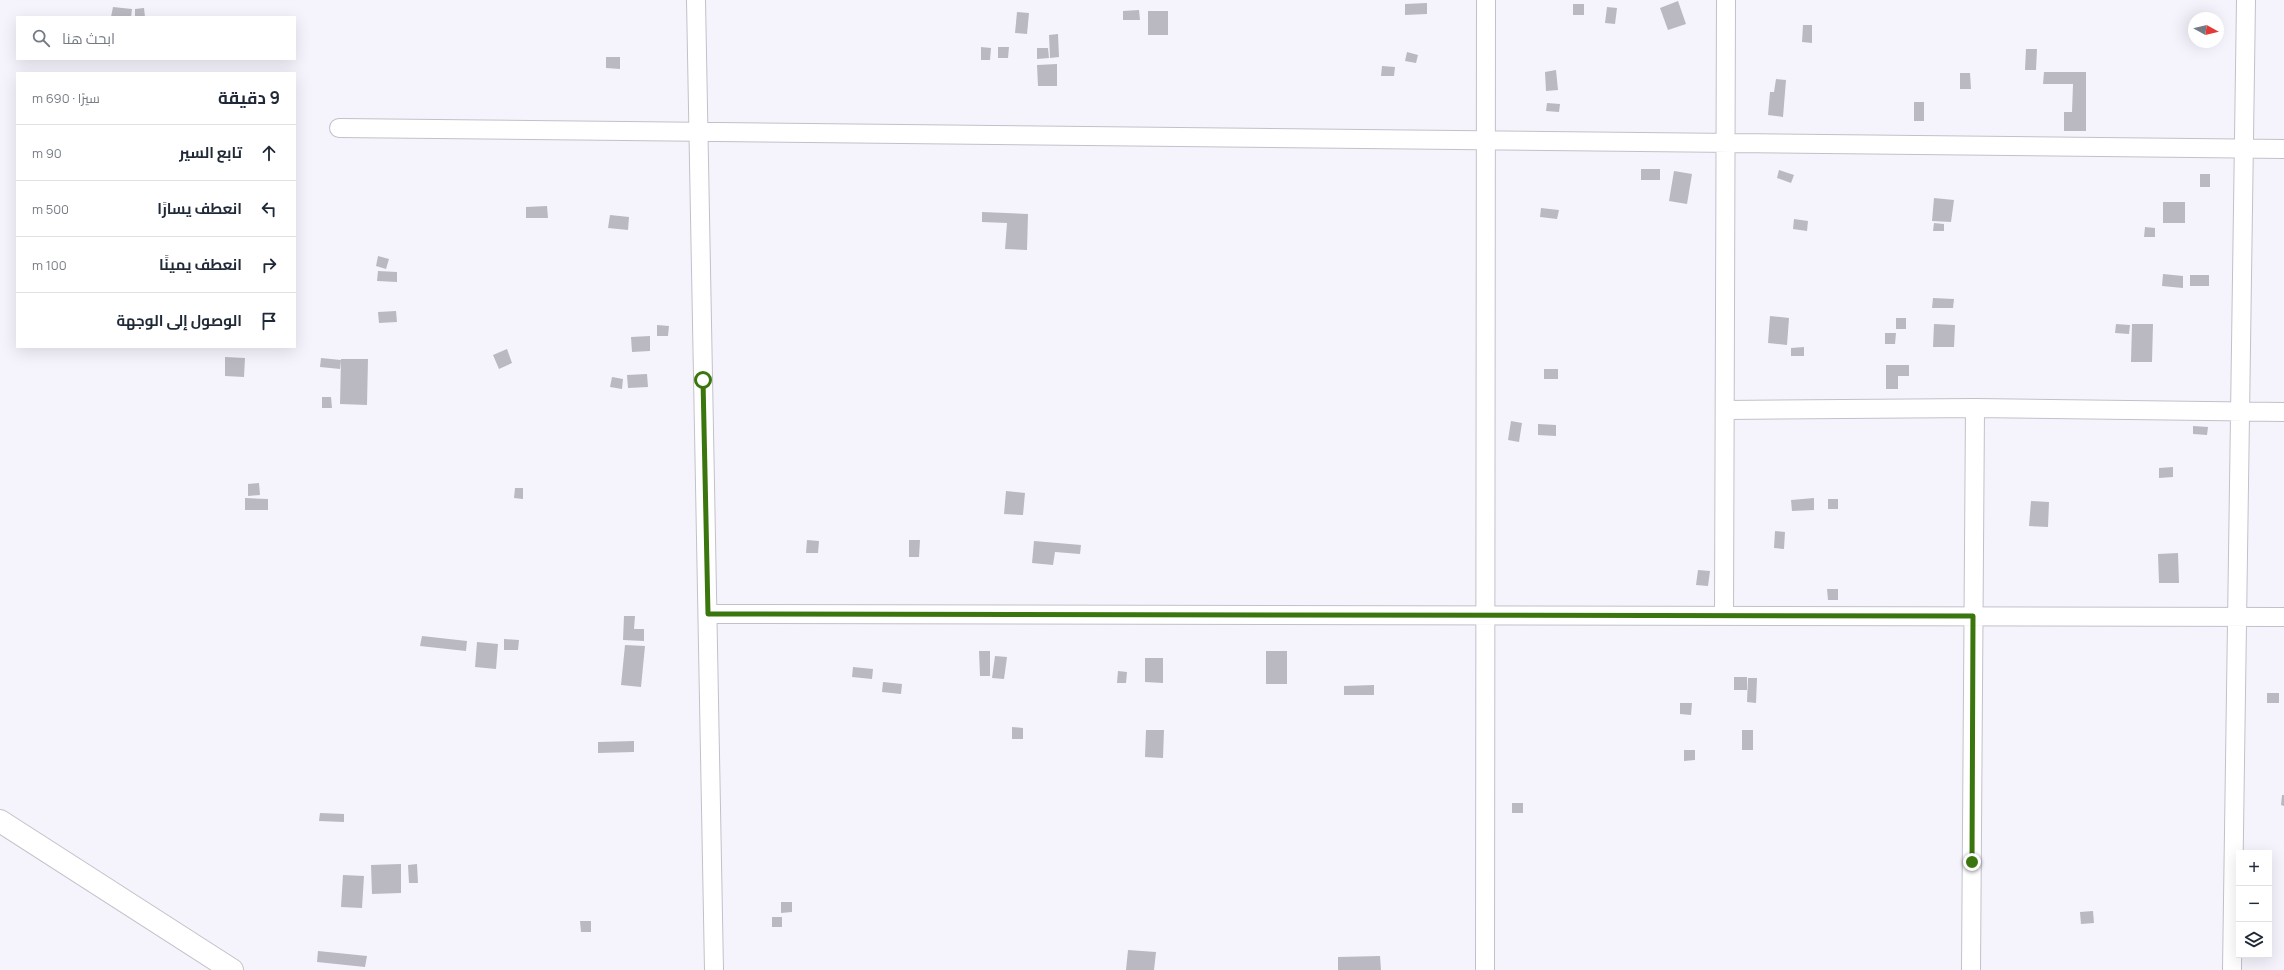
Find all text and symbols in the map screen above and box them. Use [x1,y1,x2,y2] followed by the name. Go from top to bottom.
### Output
[2188,12,2224,48] north arrow
[16,16,296,60] search box
[30,27,52,49] icon: search
[62,28,115,49] text: ابحث هنا
[218,86,280,109] text: 9 دقيقة
[32,89,100,107] text: سيرًا · 690 m
[179,142,242,163] text: تابع السير
[258,142,280,164] icon: ahead
[32,144,62,162] text: 90 m
[157,198,242,219] text: انعطف يسارًا
[258,198,280,220] icon: left
[32,200,69,218] text: 500 m
[159,254,242,275] text: انعطف يمينًا
[258,254,280,276] icon: right
[32,256,67,274] text: 100 m
[116,310,242,331] text: الوصول إلى الوجهة
[258,310,280,332] icon: arrive
[694,371,712,389] route start
[2236,850,2272,958] map controls
[2236,850,2272,886] button: +
[1963,853,1981,871] route end
[2236,886,2272,922] button: −
[2236,922,2272,958] button: layers

